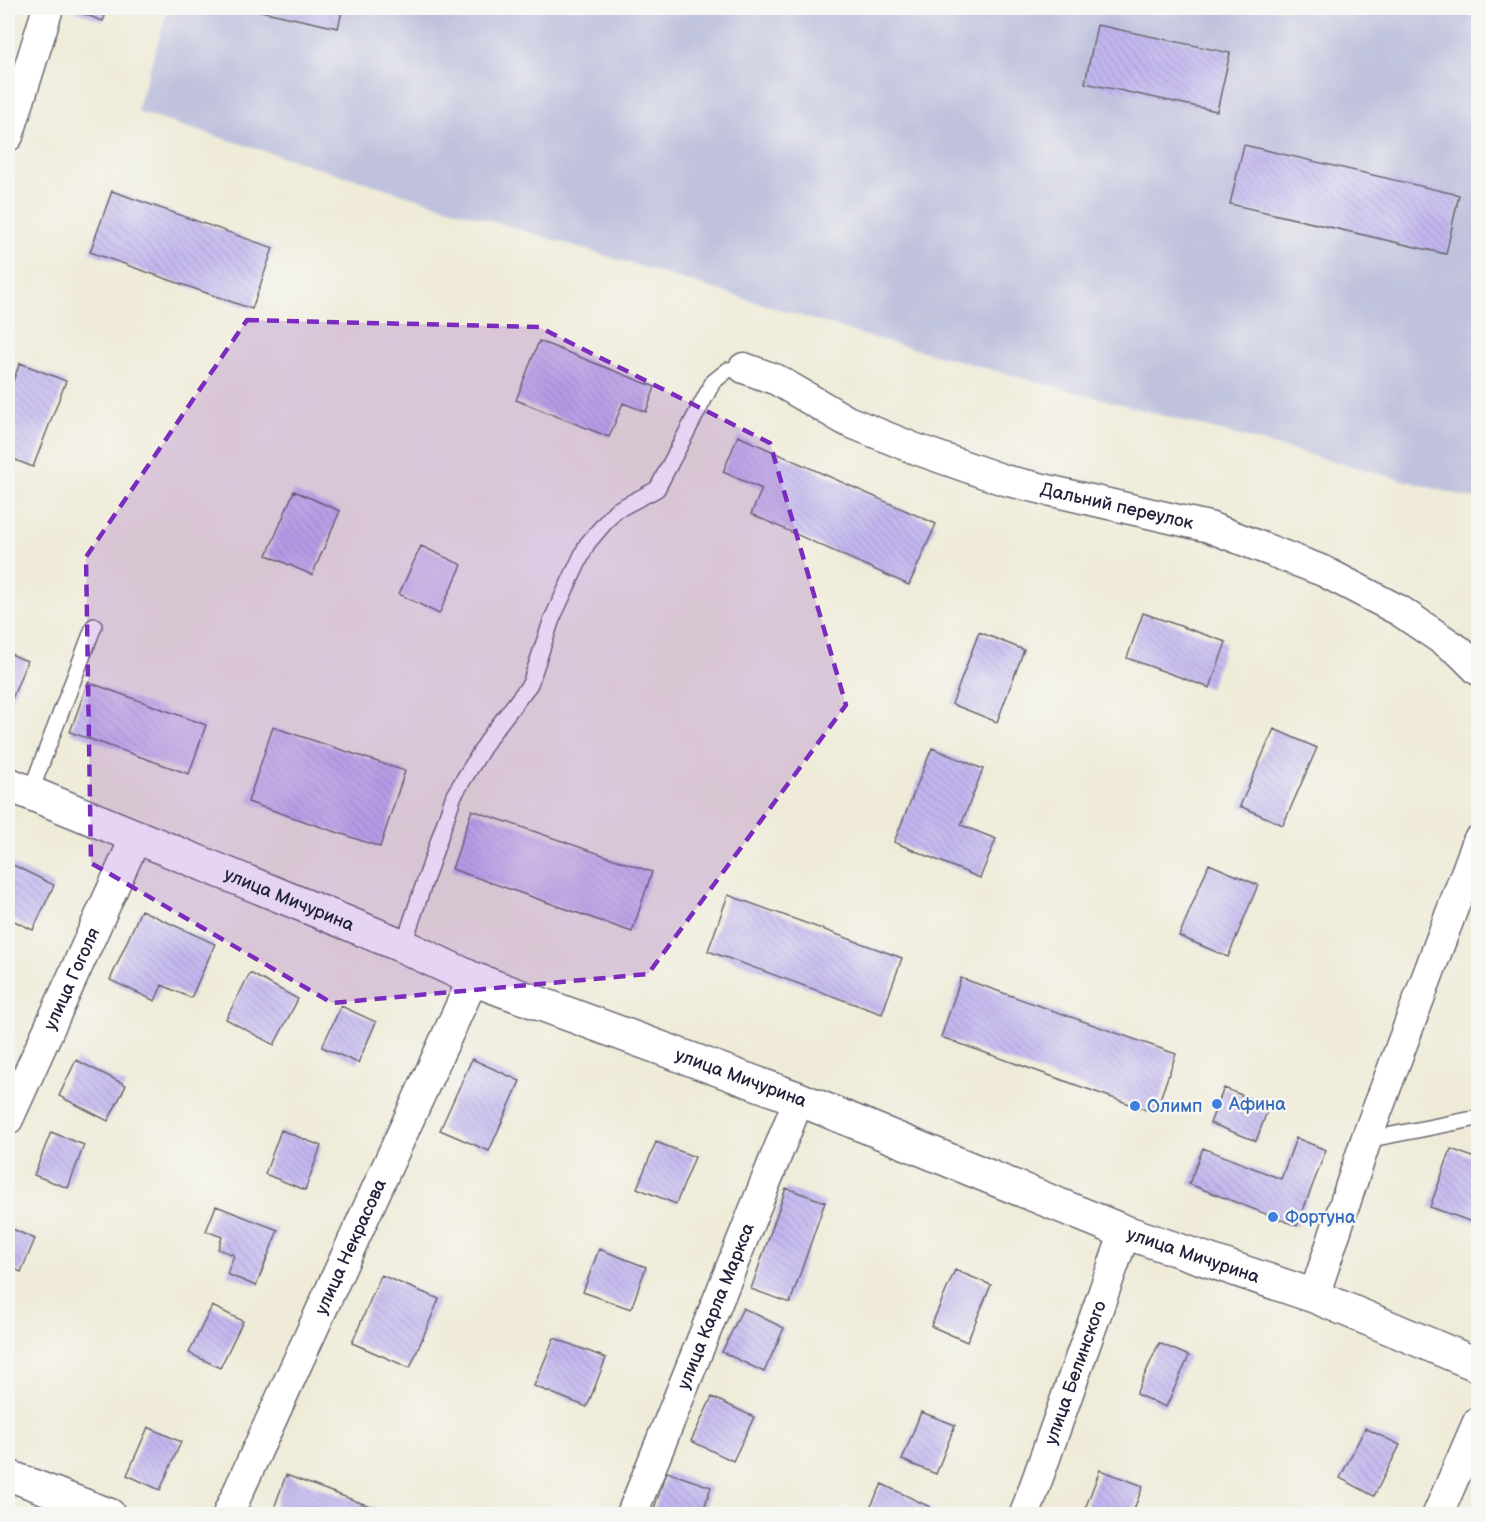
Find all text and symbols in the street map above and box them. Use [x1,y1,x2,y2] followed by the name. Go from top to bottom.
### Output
[1039,478,1196,534] street label: Дальний переулок
[221,863,358,935] street label: улица Мичурина
[39,924,104,1033] street label: улица Гоголя
[672,1044,810,1112] street label: улица Мичурина
[1228,1094,1286,1115] place label: Афина
[1147,1096,1203,1117] place label: Олимп
[1210,1097,1224,1111] marker: Афина
[1128,1099,1142,1113] marker: Олимп
[310,1175,391,1318] street label: улица Некрасова
[1285,1207,1356,1228] place label: Фортуна
[1266,1210,1280,1224] marker: Фортуна
[673,1220,759,1392] street label: улица Карла Маркса
[1124,1223,1263,1287] street label: улица Мичурина
[1040,1298,1110,1447] street label: улица Белинского

